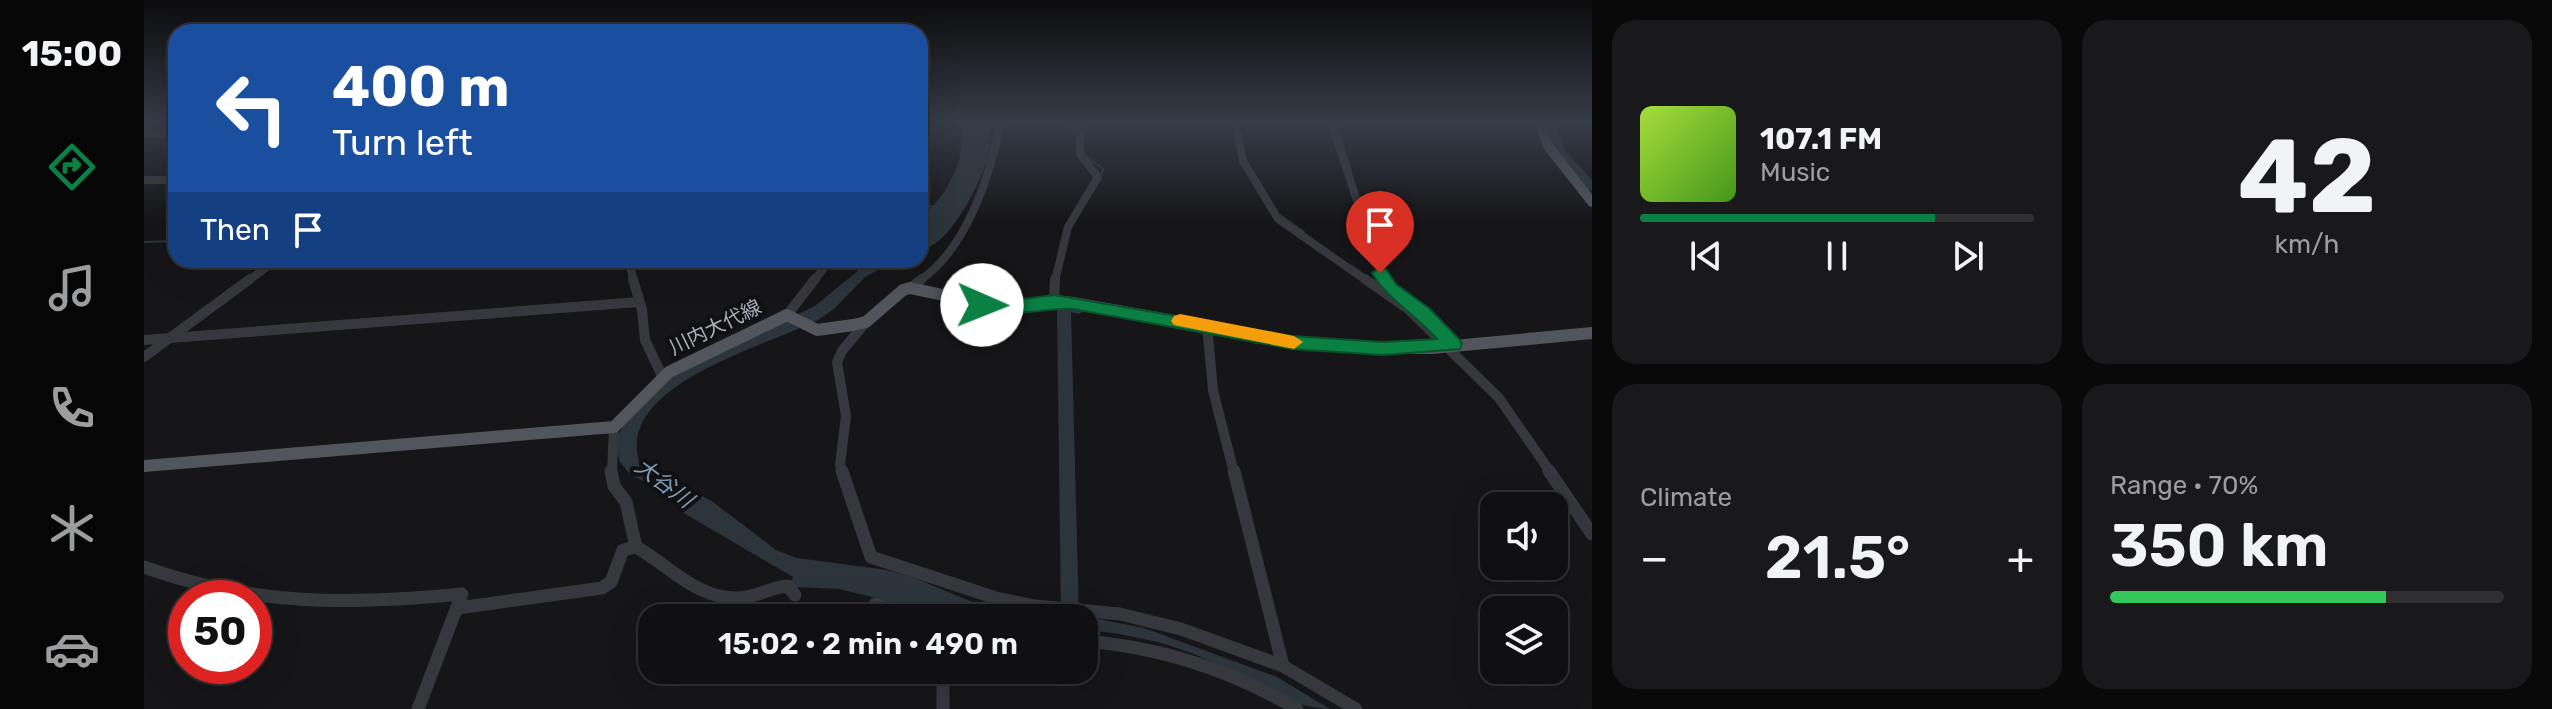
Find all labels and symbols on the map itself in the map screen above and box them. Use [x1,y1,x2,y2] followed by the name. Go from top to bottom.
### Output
[1346,191,1414,273] pin
[940,263,1024,347] position arrow
[665,294,765,360] street label: 川内大代線
[630,452,700,515] water label: 大谷川
[168,580,272,684] speed limit sign: 50

